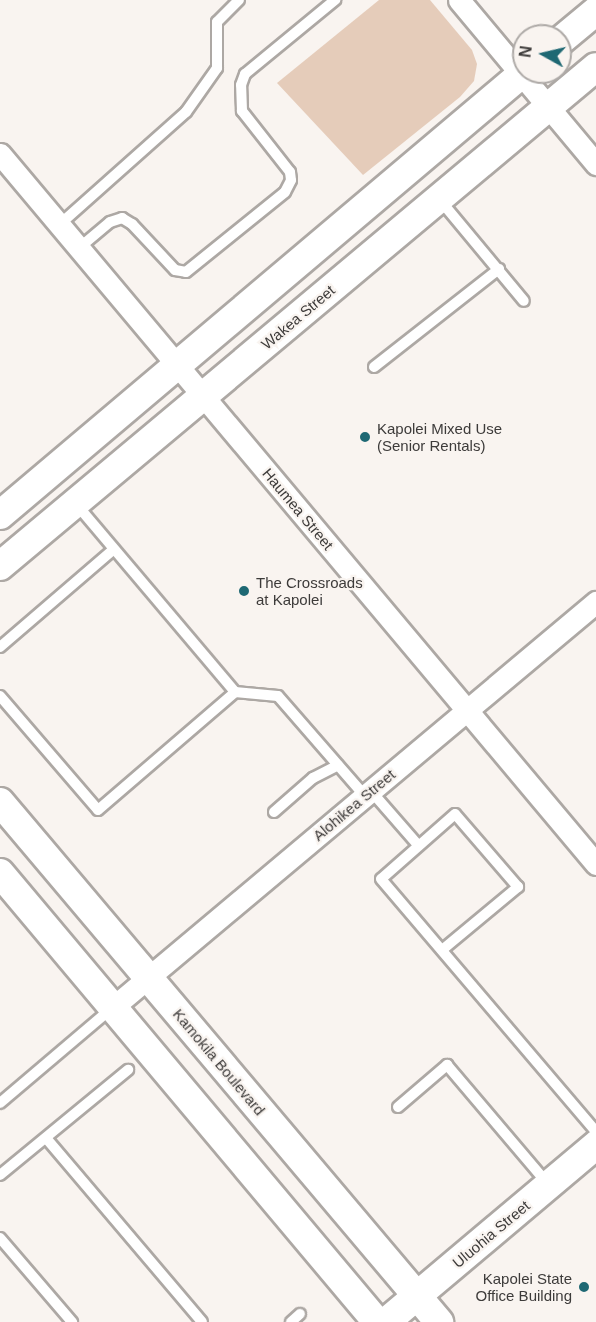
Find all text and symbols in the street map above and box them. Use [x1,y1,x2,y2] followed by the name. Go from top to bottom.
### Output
[512,24,572,84] north arrow
[516,45,535,59] text: N
[258,281,338,353] street label: Wakea Street
[377,419,502,454] place label: Kapolei Mixed Use (Senior Rentals)
[358,430,372,444] marker: Kapolei Mixed Use (Senior Rentals)
[259,465,337,553] street label: Haumea Street
[256,573,363,608] place label: The Crossroads at Kapolei
[237,584,251,598] marker: The Crossroads at Kapolei
[309,765,399,845] street label: Alohikea Street
[169,1005,269,1119] street label: Kamokila Boulevard
[449,1197,533,1271] street label: Uluohia Street
[476,1269,572,1304] place label: Kapolei State Office Building
[577,1280,591,1294] marker: Kapolei State Office Building

